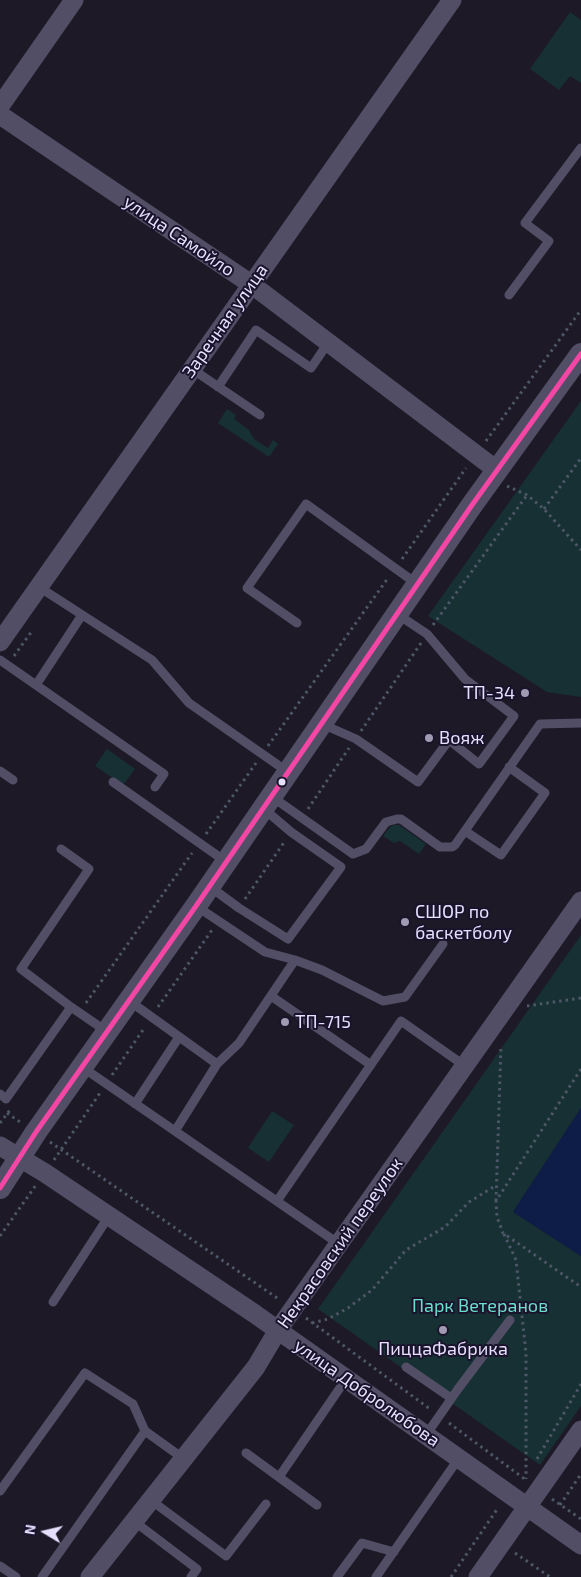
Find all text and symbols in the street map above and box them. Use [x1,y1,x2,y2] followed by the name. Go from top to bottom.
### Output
[119,191,239,281] street label: улица Самойло
[178,260,272,382] street label: Заречная улица
[463,682,515,704] place label: ТП-34
[519,687,531,699] marker: ТП-34
[439,727,484,749] place label: Вояж
[423,732,435,744] marker: Вояж
[277,777,287,787] unlabelled marker
[415,901,512,944] place label: СШОР по баскетболу
[399,916,411,928] marker: СШОР по баскетболу
[295,1011,351,1033] place label: ТП-715
[279,1016,291,1028] marker: ТП-715
[273,1153,407,1333] street label: Некрасовский переулок
[412,1295,548,1317] park label: Парк Ветеранов
[437,1324,449,1336] marker: ПиццаФабрика
[290,1335,444,1451] street label: улица Добролюбова
[378,1338,508,1360] place label: ПиццаФабрика
[20,1507,70,1557] north arrow
[21,1523,39,1536] text: N

